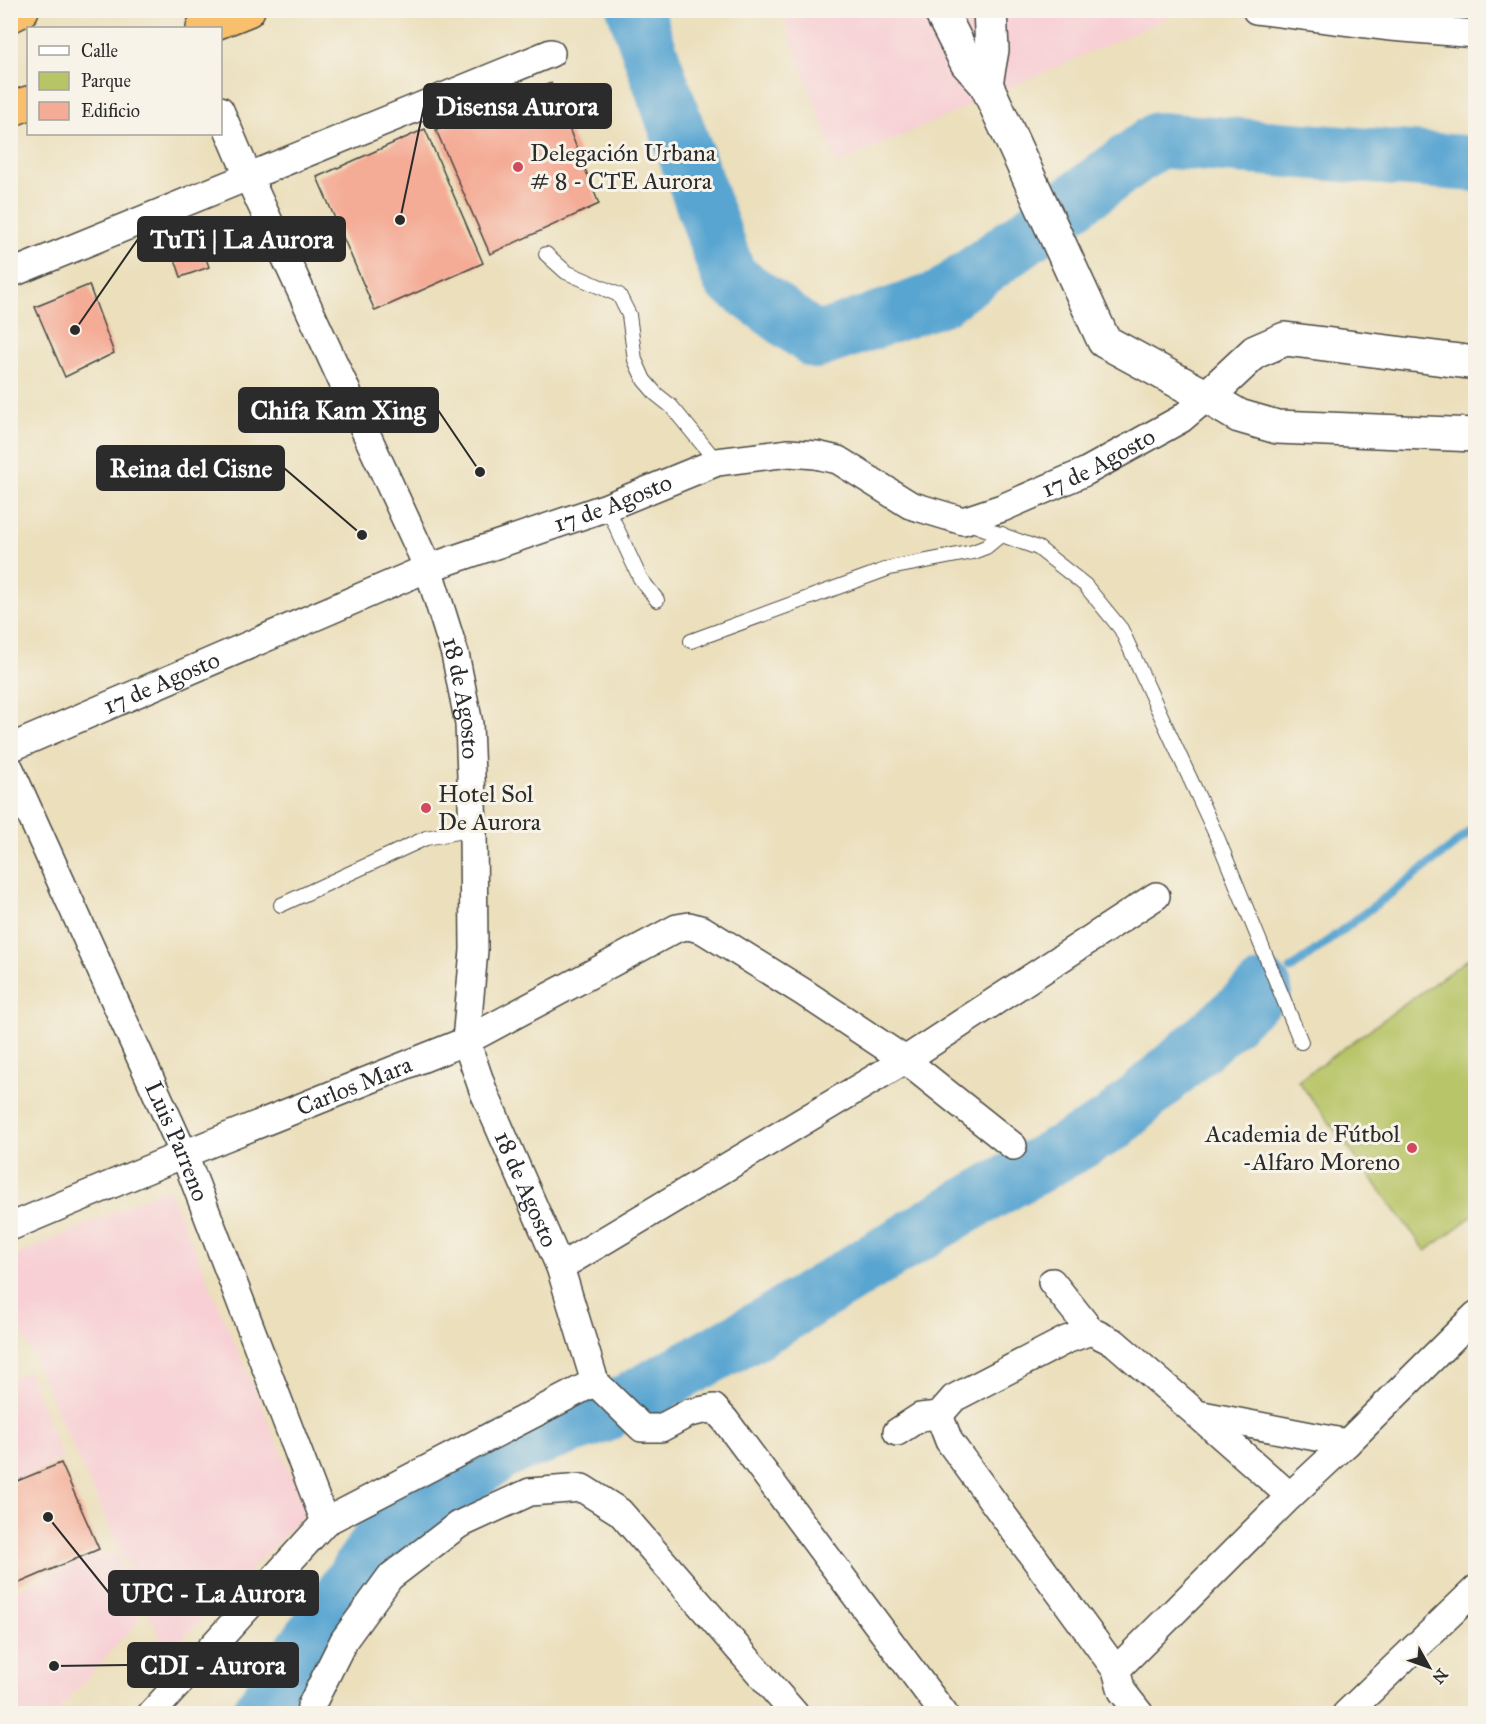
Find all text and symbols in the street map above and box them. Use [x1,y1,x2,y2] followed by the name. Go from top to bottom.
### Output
[27,27,222,135] legend
[81,40,118,62] text: Calle
[81,70,131,93] text: Parque
[424,84,611,128] callout: Disensa Aurora
[436,90,599,122] text: Disensa Aurora
[81,100,140,122] text: Edificio
[530,138,717,196] place label: Delegación Urbana # 8 - CTE Aurora
[511,160,525,174] marker: Delegación Urbana # 8 - CTE Aurora
[138,217,345,261] callout: TuTi | La Aurora
[149,223,335,255] text: TuTi | La Aurora
[239,388,438,432] callout: Chifa Kam Xing
[250,394,426,427] text: Chifa Kam Xing
[1037,421,1160,504] street label: 17 de Agosto
[97,446,284,490] callout: Reina del Cisne
[110,452,272,484] text: Reina del Cisne
[550,467,676,539] street label: 17 de Agosto
[436,633,485,760] street label: 18 de Agosto
[99,644,224,721] street label: 17 de Agosto
[438,779,542,837] place label: Hotel Sol De Aurora
[419,801,433,815] marker: Hotel Sol De Aurora
[292,1049,417,1122] street label: Carlos Mara
[138,1076,216,1205] street label: Luis Parreno
[1204,1119,1400,1177] place label: Academia de Fútbol -Alfaro Moreno
[488,1126,565,1252] street label: 18 de Agosto
[1405,1141,1419,1155] marker: Academia de Fútbol -Alfaro Moreno
[109,1571,318,1615] callout: UPC - La Aurora
[120,1577,307,1609] text: UPC - La Aurora
[1399,1637,1459,1697] north arrow
[128,1643,298,1687] callout: CDI - Aurora
[140,1649,287,1681] text: CDI - Aurora
[1428,1665,1452,1688] text: N

